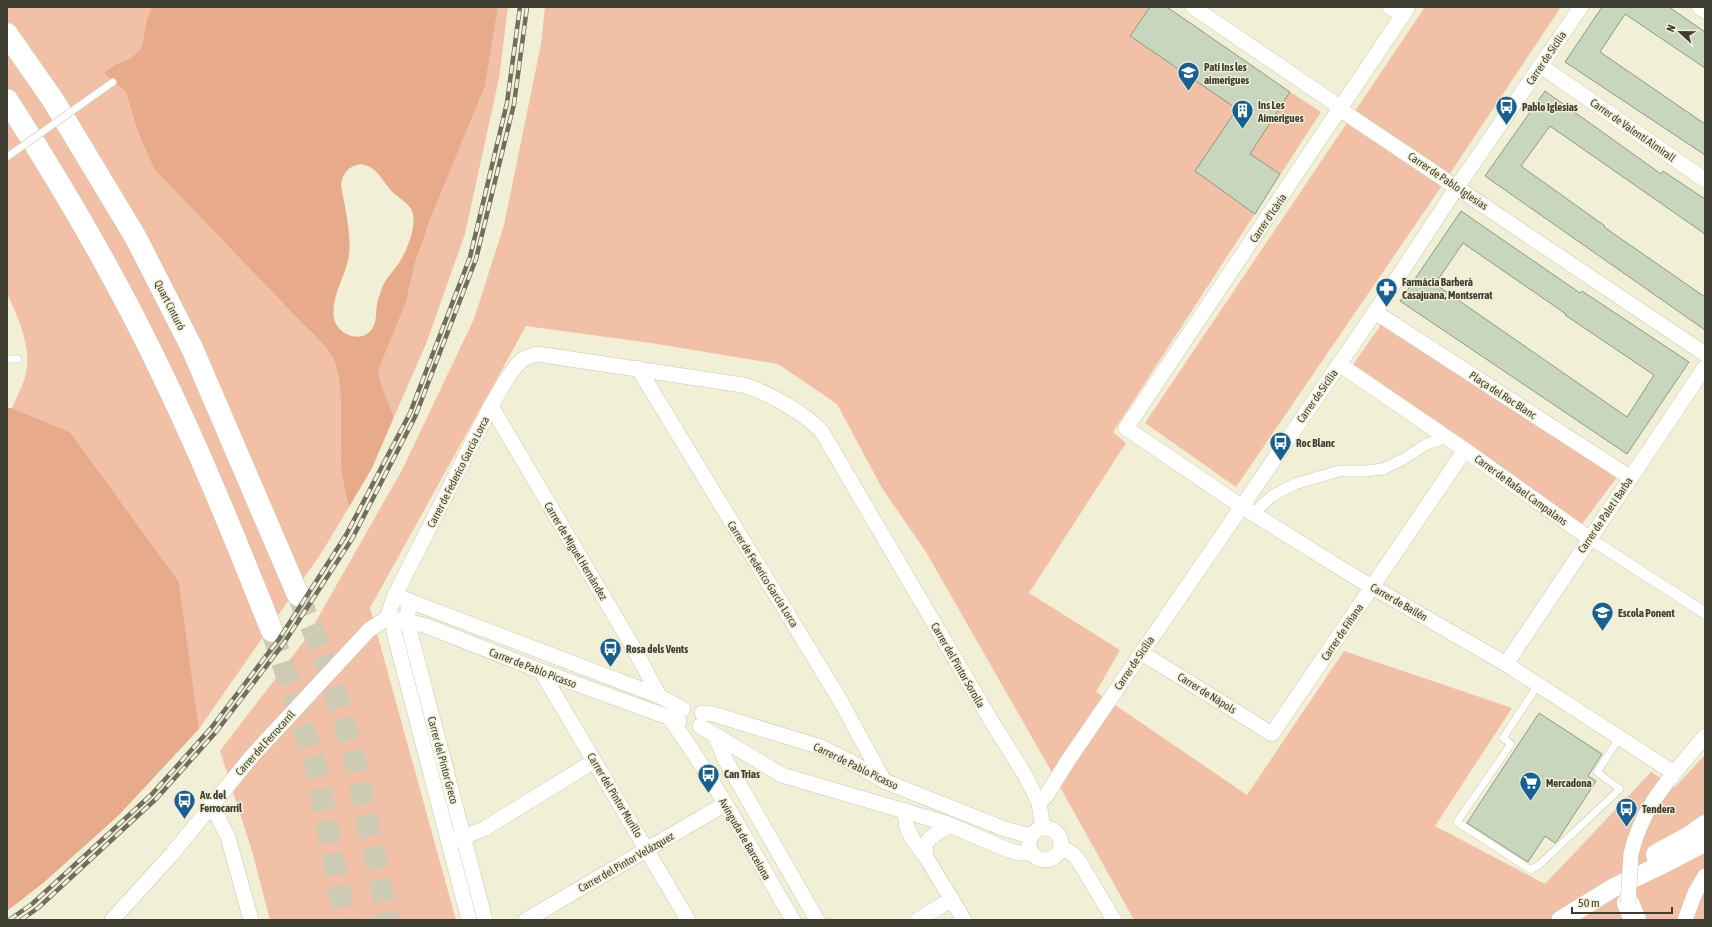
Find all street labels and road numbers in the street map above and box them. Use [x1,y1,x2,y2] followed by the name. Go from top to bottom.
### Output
[1524,29,1568,87] street label: Carrer de Sicília
[1588,96,1678,164] street label: Carrer de Valentí Almirall
[1406,150,1490,212] street label: Carrer de Pablo Iglesias
[1247,191,1289,245] street label: Carrer d'Icària
[152,278,188,332] street label: Quart Cinturó
[1294,367,1340,425] street label: Carrer de Sicília
[1467,369,1540,422] street label: Plaça del Roc Blanc
[425,414,491,530] street label: Carrer de Federico García Lorca
[1472,452,1570,528] street label: Carrer de Rafael Campalans
[1575,475,1635,555] street label: Carrer de Palet i Barba
[542,500,610,602] street label: Carrer de Miguel Hernàndez
[725,519,801,629] street label: Carrer de Federico García Lorca
[1368,581,1430,623] street label: Carrer de Bailén
[1319,601,1365,663] street label: Carrer de Fiñana
[929,620,987,710] street label: Carrer del Pintor Sorolla
[1112,634,1156,692] street label: Carrer de Sicília
[488,646,578,690] street label: Carrer de Pablo Picasso
[1175,670,1239,716] street label: Carrer de Nàpols
[233,708,297,778] street label: Carrer del Ferrocarril
[426,715,460,805] street label: Carrer del Pintor Greco
[812,740,900,792] street label: Carrer de Pablo Picasso
[585,751,645,839] street label: Carrer del Pintor Murillo
[717,796,773,882] street label: Avinguda de Barcelona
[576,830,676,894] street label: Carrer del Pintor Velázquez

